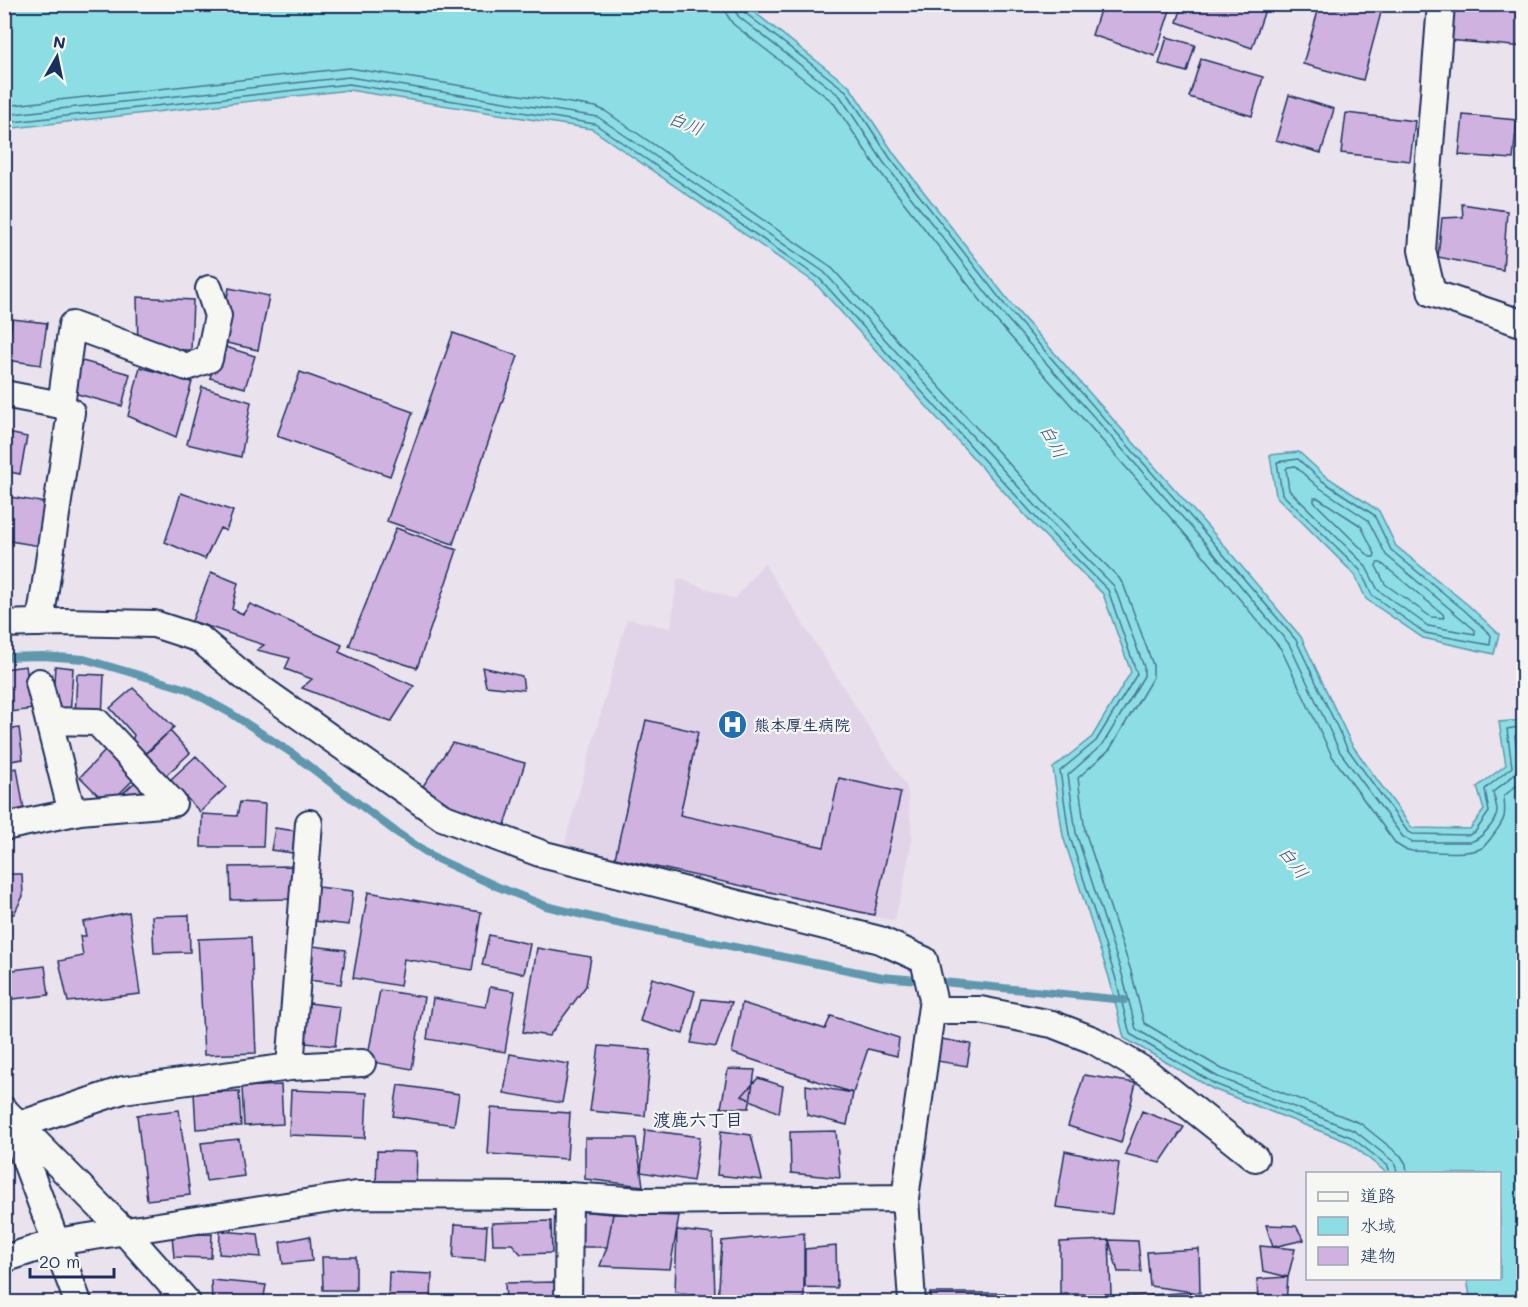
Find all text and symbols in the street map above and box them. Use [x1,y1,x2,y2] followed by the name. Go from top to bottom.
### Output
[27,27,87,87] north arrow
[52,30,67,53] text: N
[665,105,707,141] water label: 白川
[1035,419,1073,463] water label: 白川
[717,708,749,740] hospital icon: 熊本厚生病院
[754,714,850,735] place label: 熊本厚生病院
[1274,840,1314,884] water label: 白川
[653,1107,743,1131] district label: 渡鹿六丁目
[1306,1172,1501,1280] legend
[1360,1183,1396,1207] text: 道路
[1360,1213,1396,1237] text: 水域
[30,1241,114,1279] scale bar
[1360,1243,1396,1267] text: 建物
[39,1249,80,1273] text: 20 m

